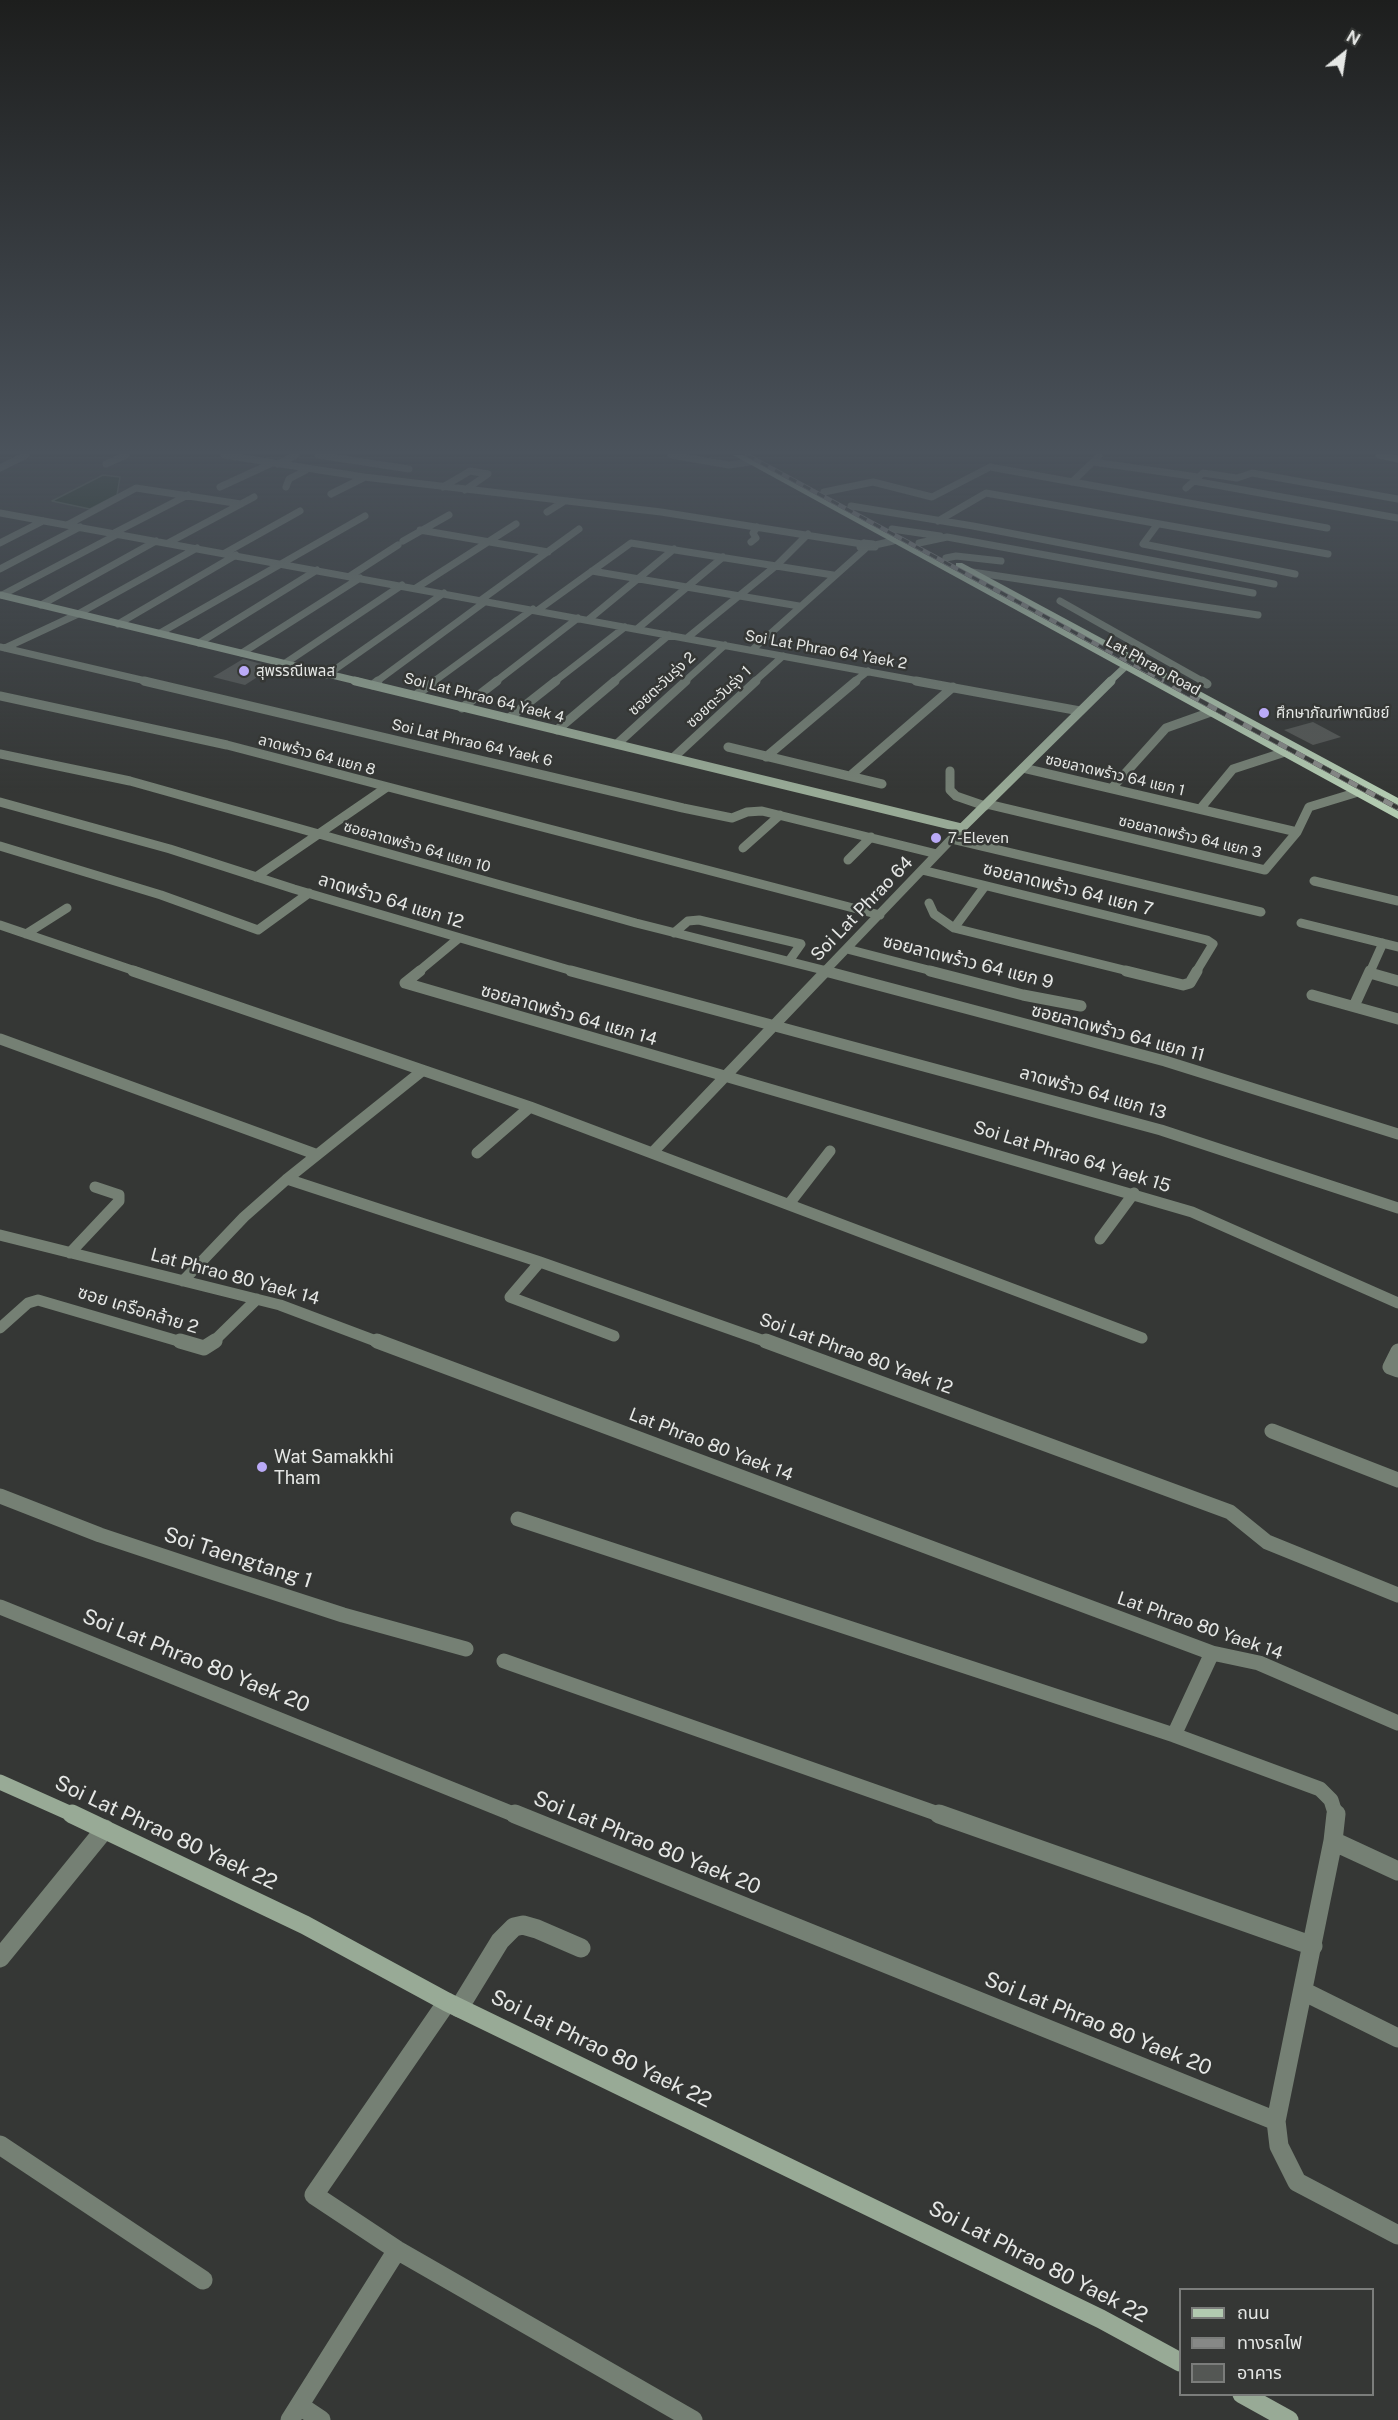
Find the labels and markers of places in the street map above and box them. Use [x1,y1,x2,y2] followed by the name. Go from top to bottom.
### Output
[256,662,335,680] place label: สุพรรณีเพลส
[237,664,251,678] marker: สุพรรณีเพลส
[1276,704,1389,722] place label: ศึกษาภัณฑ์พาณิชย์
[1257,706,1271,720] marker: ศึกษาภัณฑ์พาณิชย์
[948,829,1009,847] place label: 7-Eleven
[929,831,943,845] marker: 7-Eleven
[274,1446,394,1488] place label: Wat Samakkhi Tham
[255,1460,269,1474] marker: Wat Samakkhi Tham

